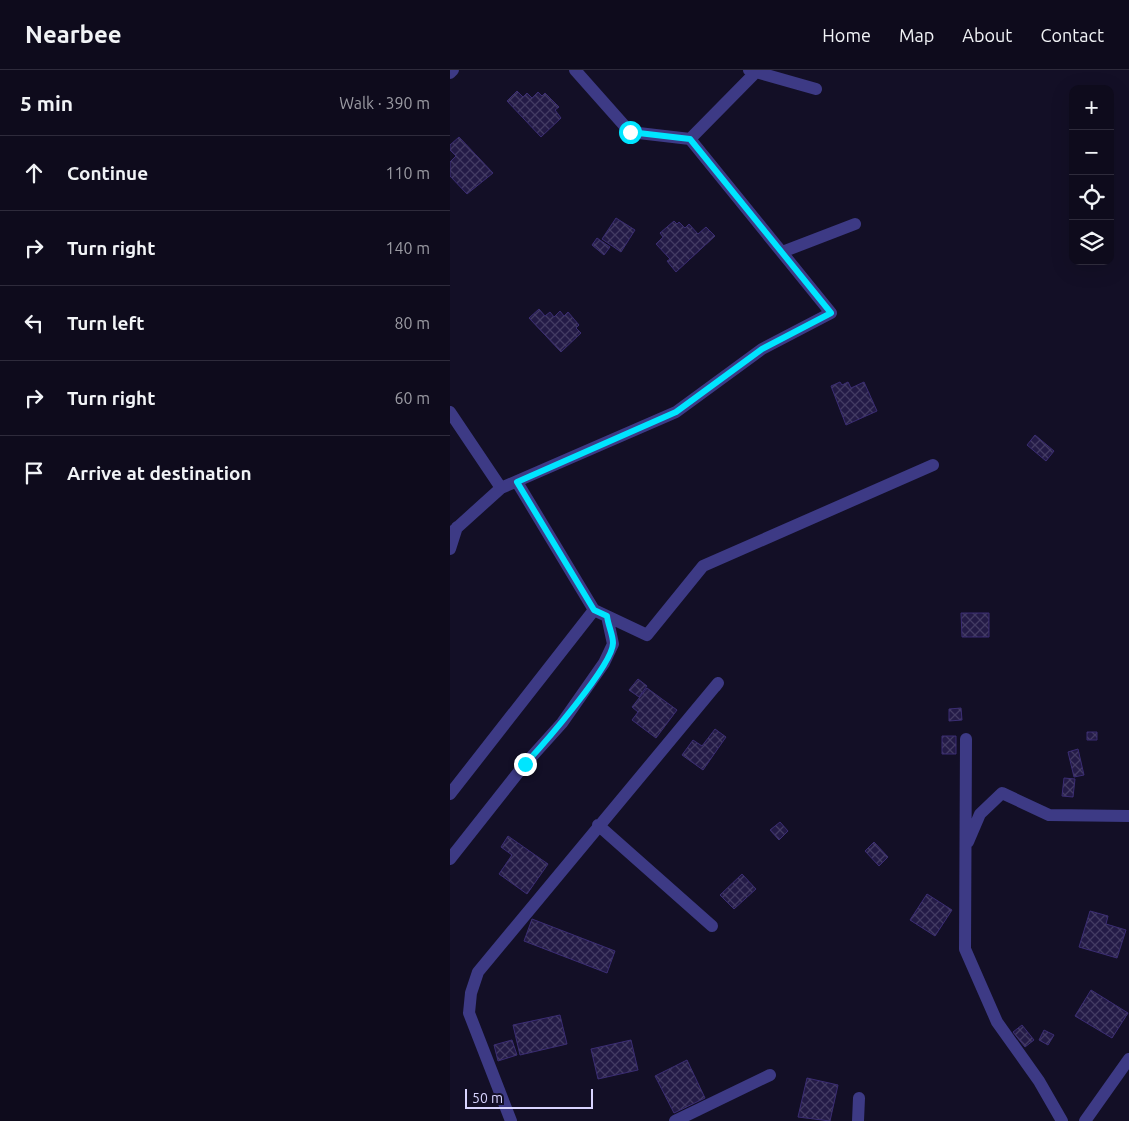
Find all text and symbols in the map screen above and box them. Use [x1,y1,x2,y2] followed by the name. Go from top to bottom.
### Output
[25,21,122,48] text: Nearbee
[822,25,871,45] text: Home
[899,25,934,45] text: Map
[962,25,1012,45] text: About
[1040,25,1104,45] text: Contact
[1069,85,1114,265] map controls
[1069,85,1114,130] button: +
[20,91,73,115] text: 5 min
[339,94,430,112] text: Walk · 390 m
[619,121,642,144] route start
[1069,130,1114,175] button: −
[20,159,48,187] icon: ahead
[67,162,148,184] text: Continue
[385,164,430,182] text: 110 m
[1069,175,1114,220] button: locate
[1069,220,1114,265] button: layers
[20,234,48,262] icon: right
[67,237,155,259] text: Turn right
[385,239,430,257] text: 140 m
[20,309,48,337] icon: left
[67,312,145,334] text: Turn left
[394,314,430,332] text: 80 m
[20,384,48,412] icon: right
[67,387,155,409] text: Turn right
[394,389,430,407] text: 60 m
[20,459,48,487] icon: arrive
[67,462,252,484] text: Arrive at destination
[514,753,537,776] route end
[465,1086,592,1109] scale bar
[472,1090,503,1106] text: 50 m

